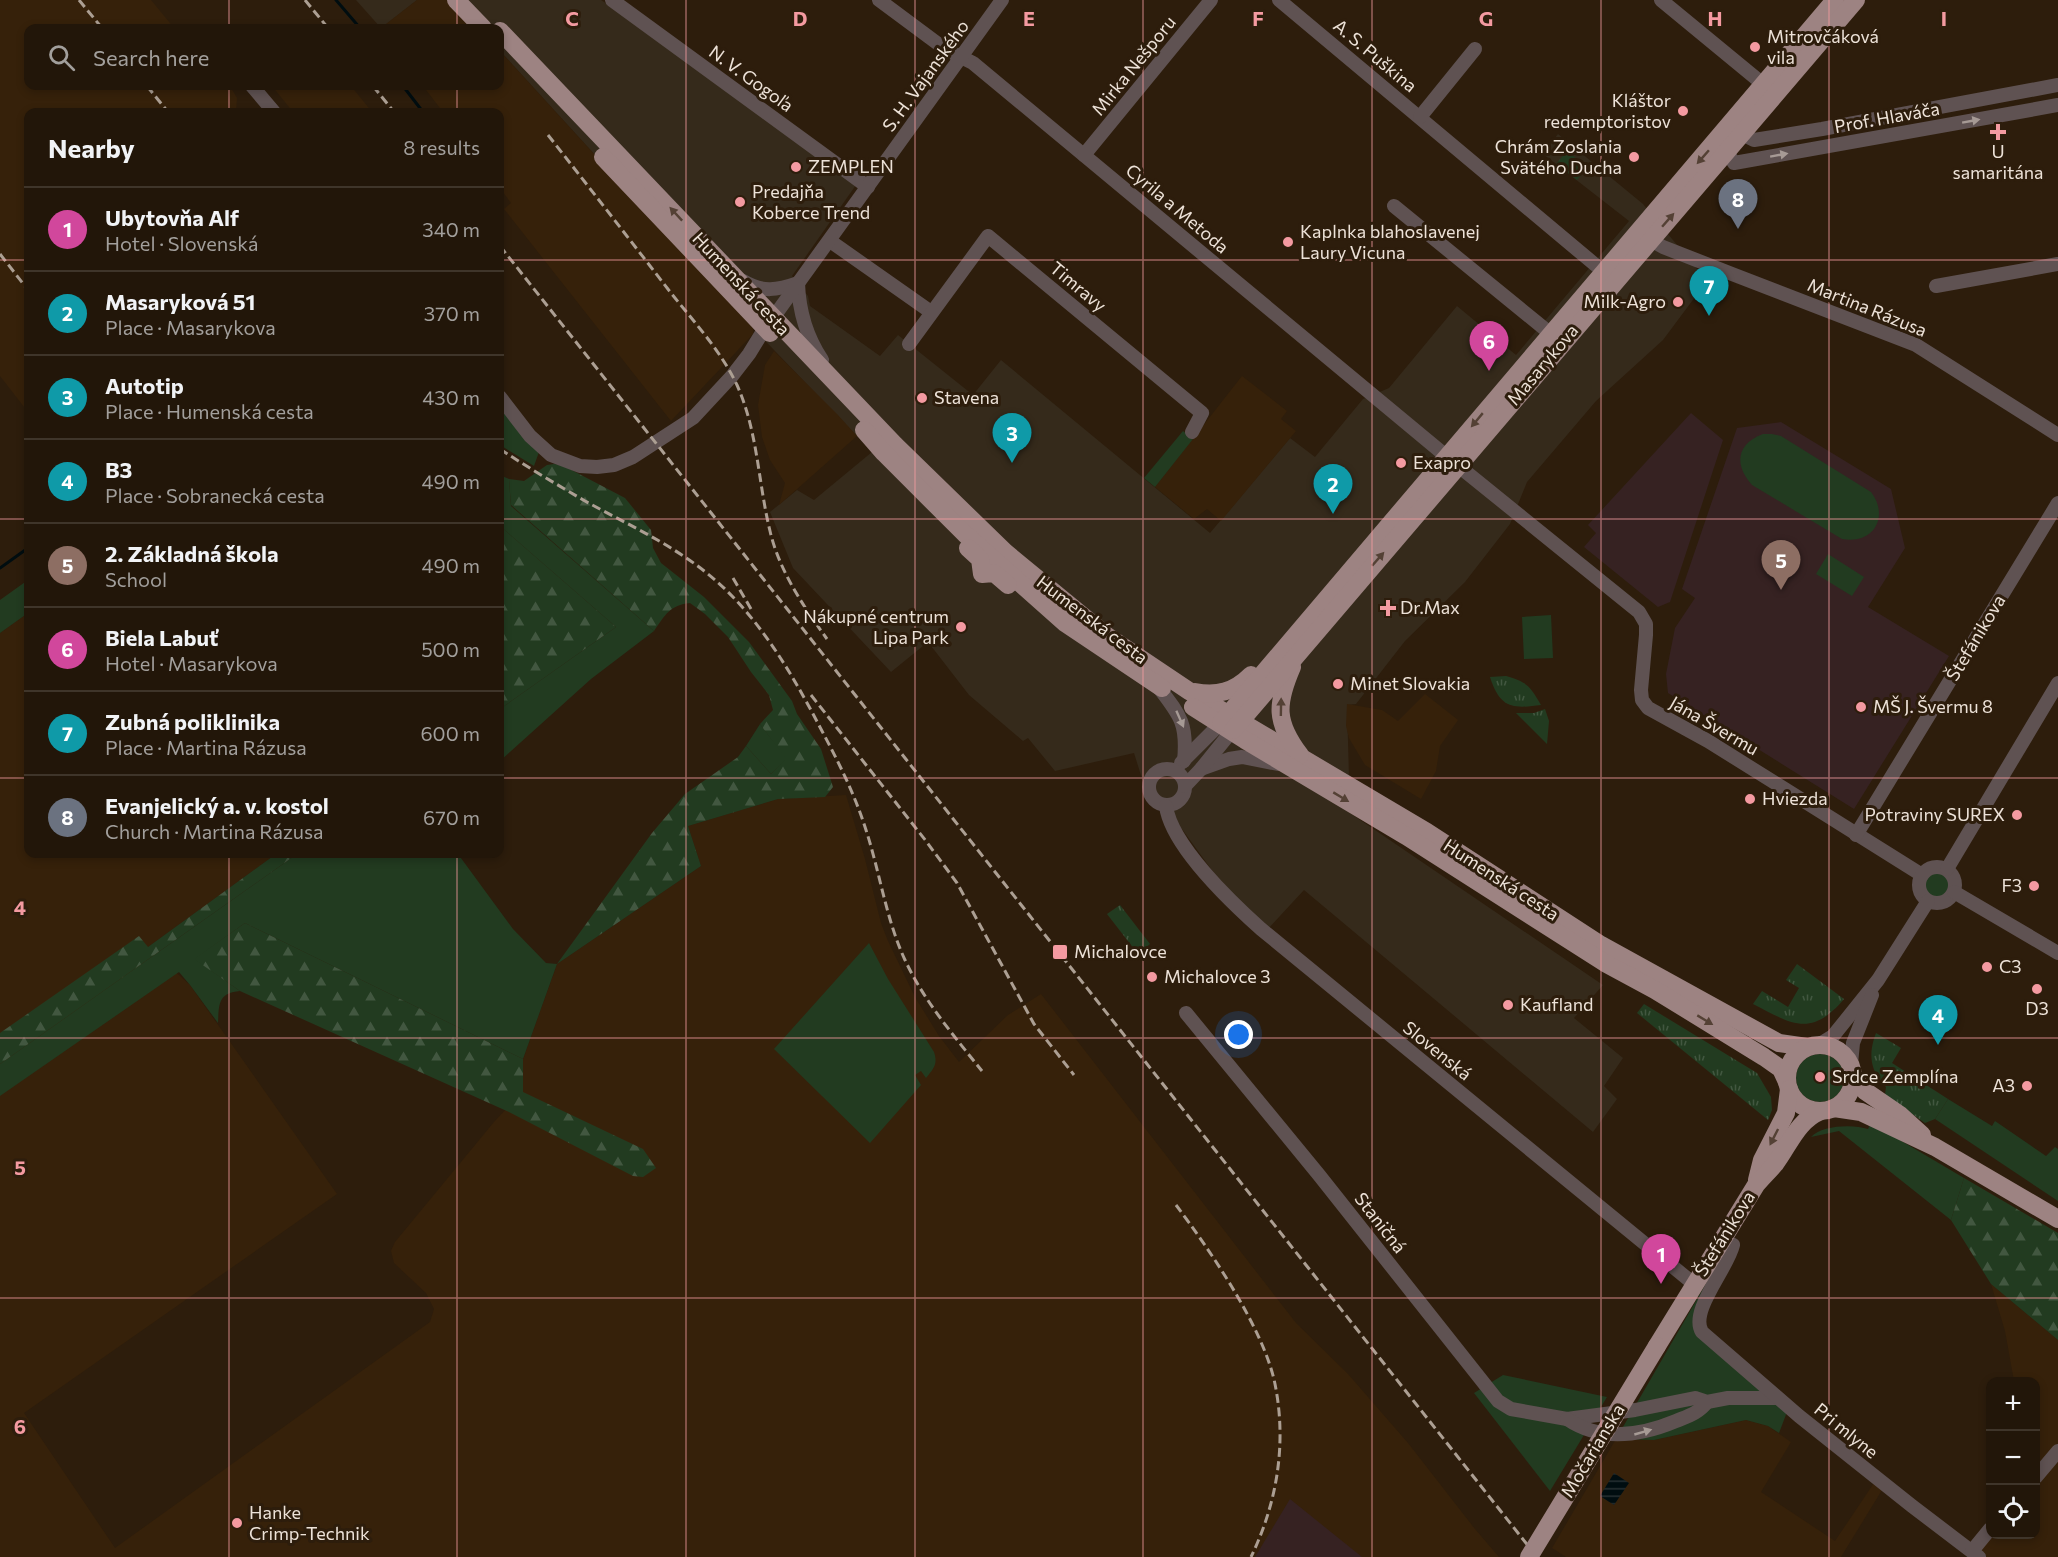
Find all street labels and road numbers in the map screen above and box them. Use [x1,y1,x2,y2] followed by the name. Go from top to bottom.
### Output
[1086,11,1180,120] street label: Mirka Nešporu
[1329,14,1422,96] street label: A. S. Puškina
[877,15,973,136] street label: S. H. Vajanského
[705,40,798,116] street label: N. V. Gogoľa
[1832,97,1941,137] street label: Prof. Hlaváča
[1122,159,1234,258] street label: Cyrila a Metoda
[688,227,795,340] street label: Humenská cesta
[1046,256,1111,316] street label: Timravy
[1804,273,1930,341] street label: Martina Rázusa
[1502,319,1582,409] street label: Masarykova
[1033,570,1152,668] street label: Humenská cesta
[1941,590,2009,684] street label: Štefánikova
[1666,691,1763,759] street label: Jána Švermu
[1440,834,1563,925] street label: Humenská cesta
[1399,1016,1476,1084] street label: Slovenská
[1689,1187,1759,1280] street label: Štefánikova
[1350,1188,1411,1257] street label: Staničná
[1810,1398,1883,1463] street label: Pri mlyne
[1556,1400,1629,1501] street label: Močarianska

